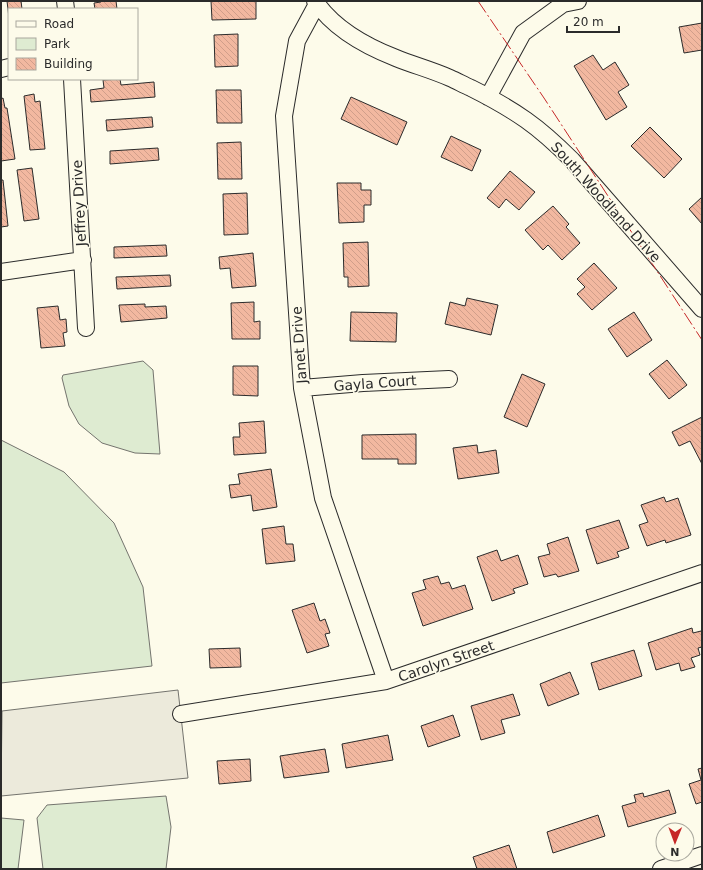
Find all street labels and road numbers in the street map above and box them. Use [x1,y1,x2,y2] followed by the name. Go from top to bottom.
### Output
[548,139,664,265] street label: South Woodland Drive
[69,159,89,248] street label: Jeffrey Drive
[288,306,310,385] street label: Janet Drive
[333,372,418,394] street label: Gayla Court
[396,637,497,685] street label: Carolyn Street

